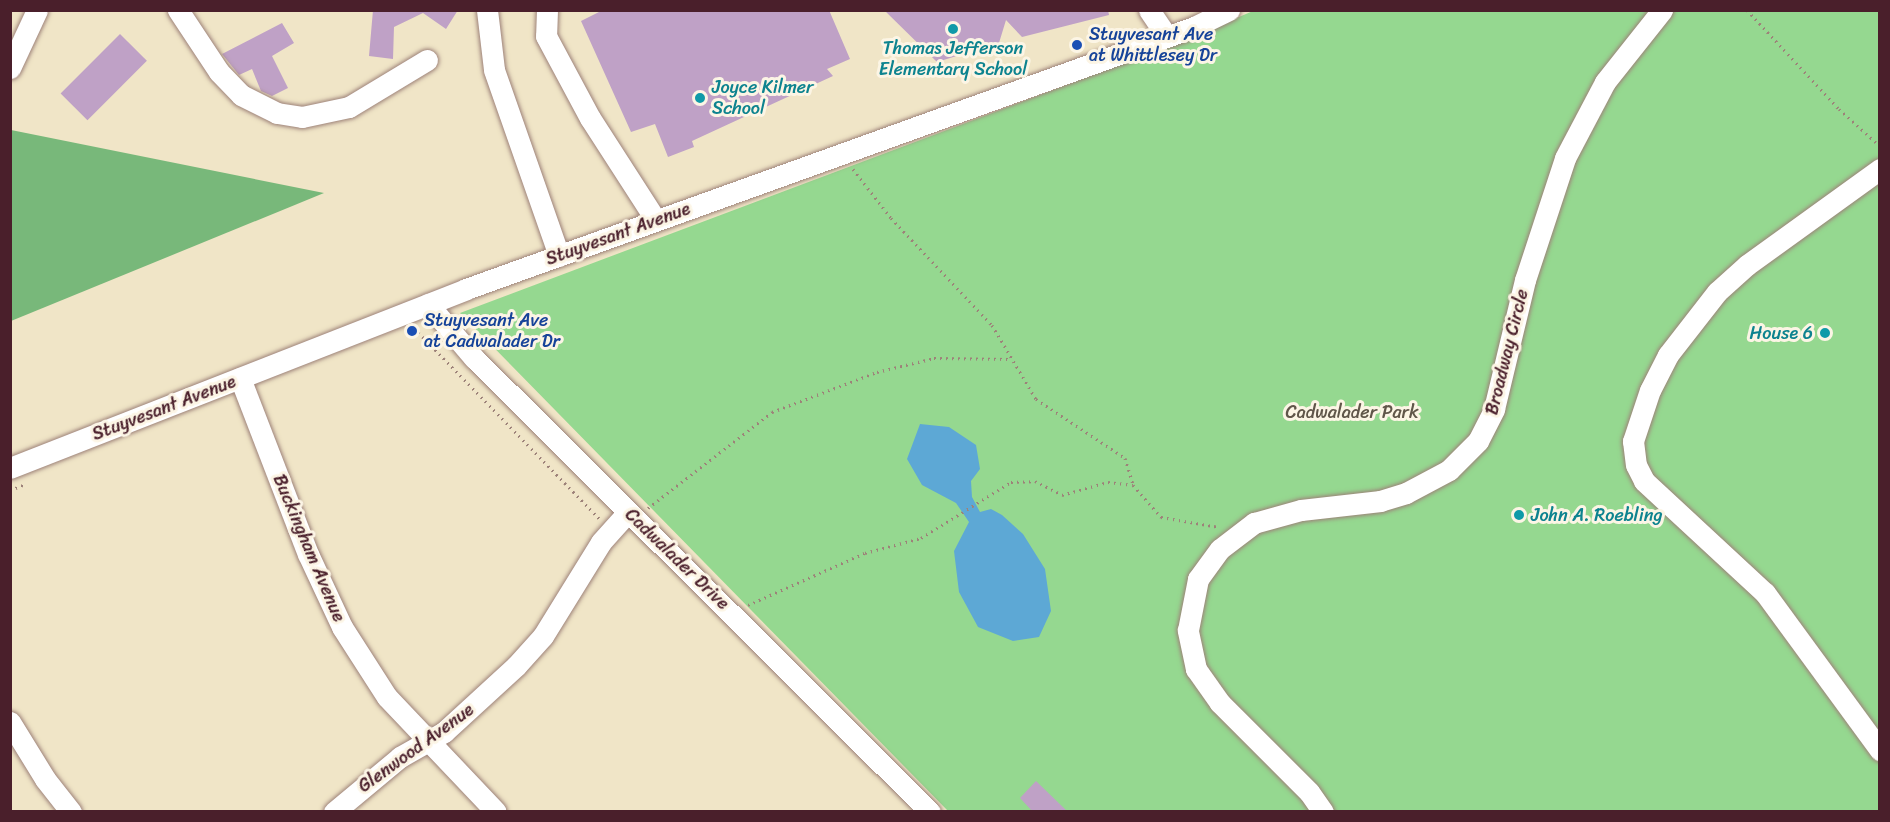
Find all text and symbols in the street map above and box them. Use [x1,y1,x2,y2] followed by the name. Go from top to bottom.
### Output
[946,22,960,36] marker: Thomas Jefferson Elementary School
[1089,24,1216,66] place label: Stuyvesant Ave at Whittlesey Dr
[879,38,1027,80] place label: Thomas Jefferson Elementary School
[1070,38,1084,52] marker: Stuyvesant Ave at Whittlesey Dr
[712,77,813,119] place label: Joyce Kilmer School
[693,91,707,105] marker: Joyce Kilmer School
[543,198,693,270] street label: Stuyvesant Avenue
[1481,287,1533,417] street label: Broadway Circle
[424,310,560,352] place label: Stuyvesant Ave at Cadwalader Dr
[1750,322,1813,344] place label: House 6
[405,324,419,338] marker: Stuyvesant Ave at Cadwalader Dr
[1818,326,1832,340] marker: House 6
[89,371,239,445] street label: Stuyvesant Avenue
[1285,401,1419,423] park label: Cadwalader Park
[268,471,350,625] street label: Buckingham Avenue
[620,504,734,614] street label: Cadwalader Drive
[1531,504,1662,526] place label: John A. Roebling
[1512,508,1526,522] marker: John A. Roebling
[354,699,478,797] street label: Glenwood Avenue

